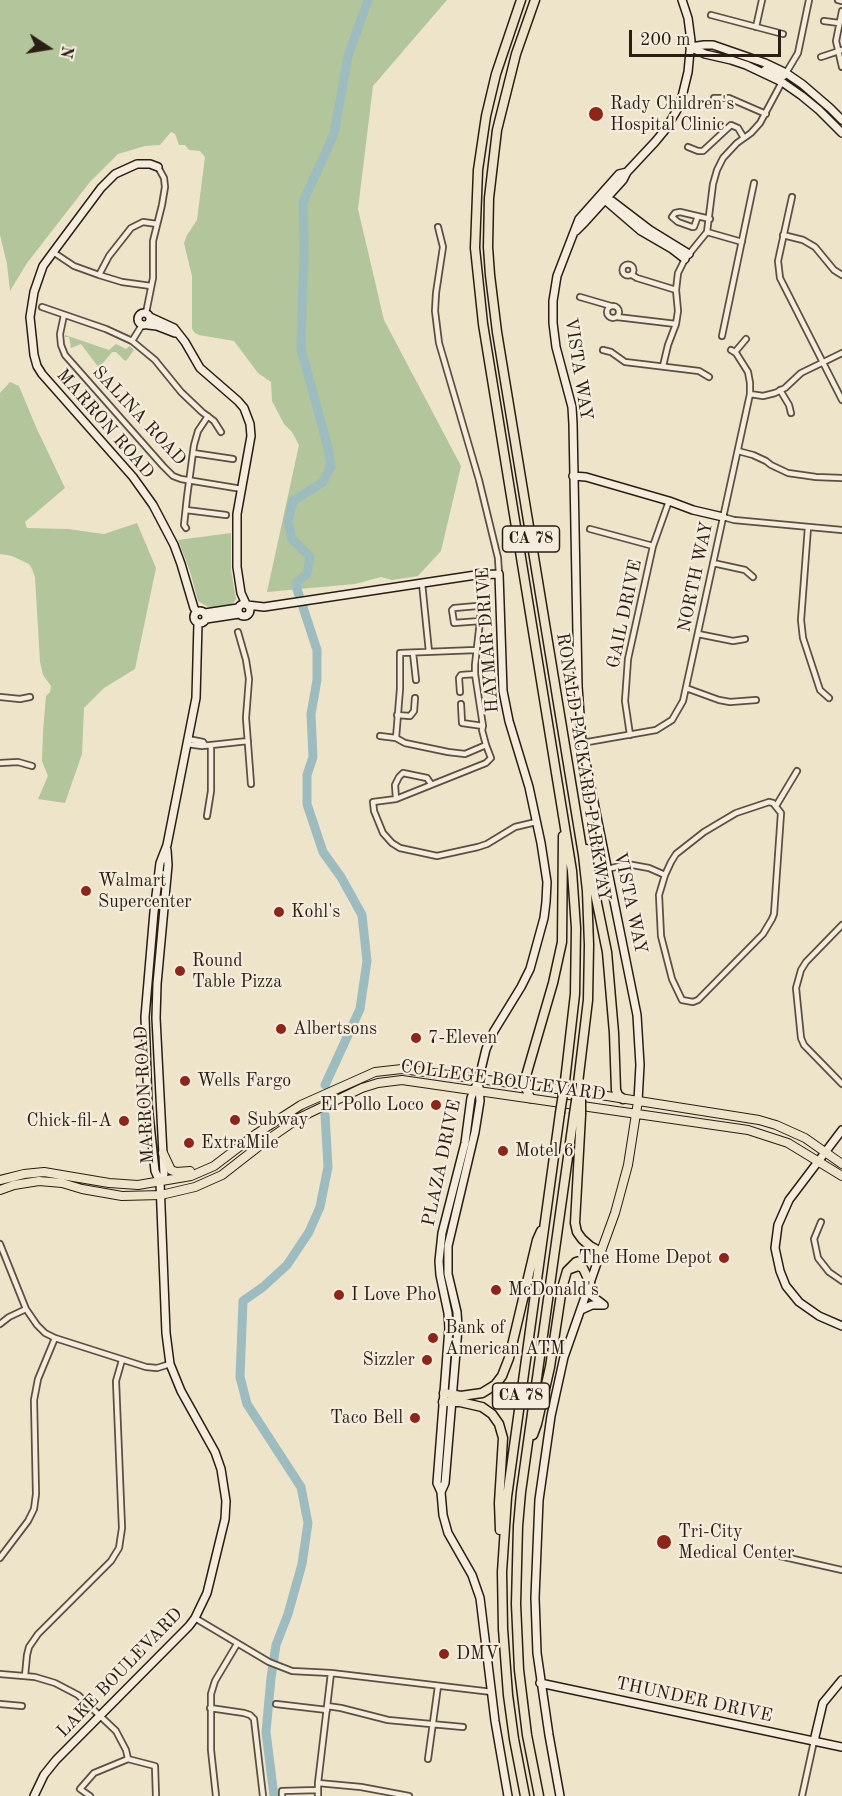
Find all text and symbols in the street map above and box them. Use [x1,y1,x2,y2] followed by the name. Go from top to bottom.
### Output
[18,18,78,78] north arrow
[632,18,784,56] scale bar
[640,31,691,49] text: 200 m
[57,44,75,59] text: N
[610,93,734,136] place label: Rady Children's Hospital Clinic
[587,105,605,123] marker: Rady Children's Hospital Clinic
[559,316,597,422] street label: VISTA WAY
[87,362,191,470] street label: SALINA ROAD
[51,365,159,483] street label: MARRON ROAD
[674,520,718,634] street label: NORTH WAY
[502,526,560,552] road number: CA 78
[603,558,647,670] street label: GAIL DRIVE
[472,566,504,714] street label: HAYMAR DRIVE
[551,631,615,903] street label: RONALD PACKARD PARKWAY
[609,850,651,956] street label: VISTA WAY
[98,870,192,912] place label: Walmart Supercenter
[79,884,93,898] marker: Walmart Supercenter
[291,901,340,923] place label: Kohl's
[272,905,286,919] marker: Kohl's
[192,950,282,992] place label: Round Table Pizza
[173,964,187,978] marker: Round Table Pizza
[293,1018,377,1040] place label: Albertsons
[274,1022,288,1036] marker: Albertsons
[131,1025,159,1165] street label: MARRON ROAD
[428,1027,497,1049] place label: 7-Eleven
[409,1031,423,1045] marker: 7-Eleven
[399,1056,607,1106] street label: COLLEGE BOULEVARD
[197,1070,291,1092] place label: Wells Fargo
[178,1074,192,1088] marker: Wells Fargo
[320,1094,424,1116] place label: El Pollo Loco
[418,1098,466,1228] street label: PLAZA DRIVE
[429,1098,443,1112] marker: El Pollo Loco
[247,1109,308,1131] place label: Subway
[27,1110,112,1132] place label: Chick-fil-A
[228,1113,242,1127] marker: Subway
[117,1114,131,1128] marker: Chick-fil-A
[201,1132,278,1154] place label: ExtraMile
[182,1136,196,1150] marker: ExtraMile
[515,1140,574,1162] place label: Motel 6
[496,1144,510,1158] marker: Motel 6
[578,1247,712,1269] place label: The Home Depot
[717,1251,731,1265] marker: The Home Depot
[508,1279,599,1301] place label: McDonald's
[489,1283,503,1297] marker: McDonald's
[351,1284,436,1306] place label: I Love Pho
[332,1288,346,1302] marker: I Love Pho
[445,1317,565,1360] place label: Bank of American ATM
[426,1331,440,1345] marker: Bank of American ATM
[363,1349,415,1371] place label: Sizzler
[420,1353,434,1367] marker: Sizzler
[492,1383,550,1409] road number: CA 78
[330,1407,403,1429] place label: Taco Bell
[408,1411,422,1425] marker: Taco Bell
[678,1521,794,1564] place label: Tri-City Medical Center
[655,1533,673,1551] marker: Tri-City Medical Center
[53,1604,187,1742] street label: LAKE BOULEVARD
[456,1643,499,1665] place label: DMV
[437,1647,451,1661] marker: DMV
[614,1673,774,1727] street label: THUNDER DRIVE

